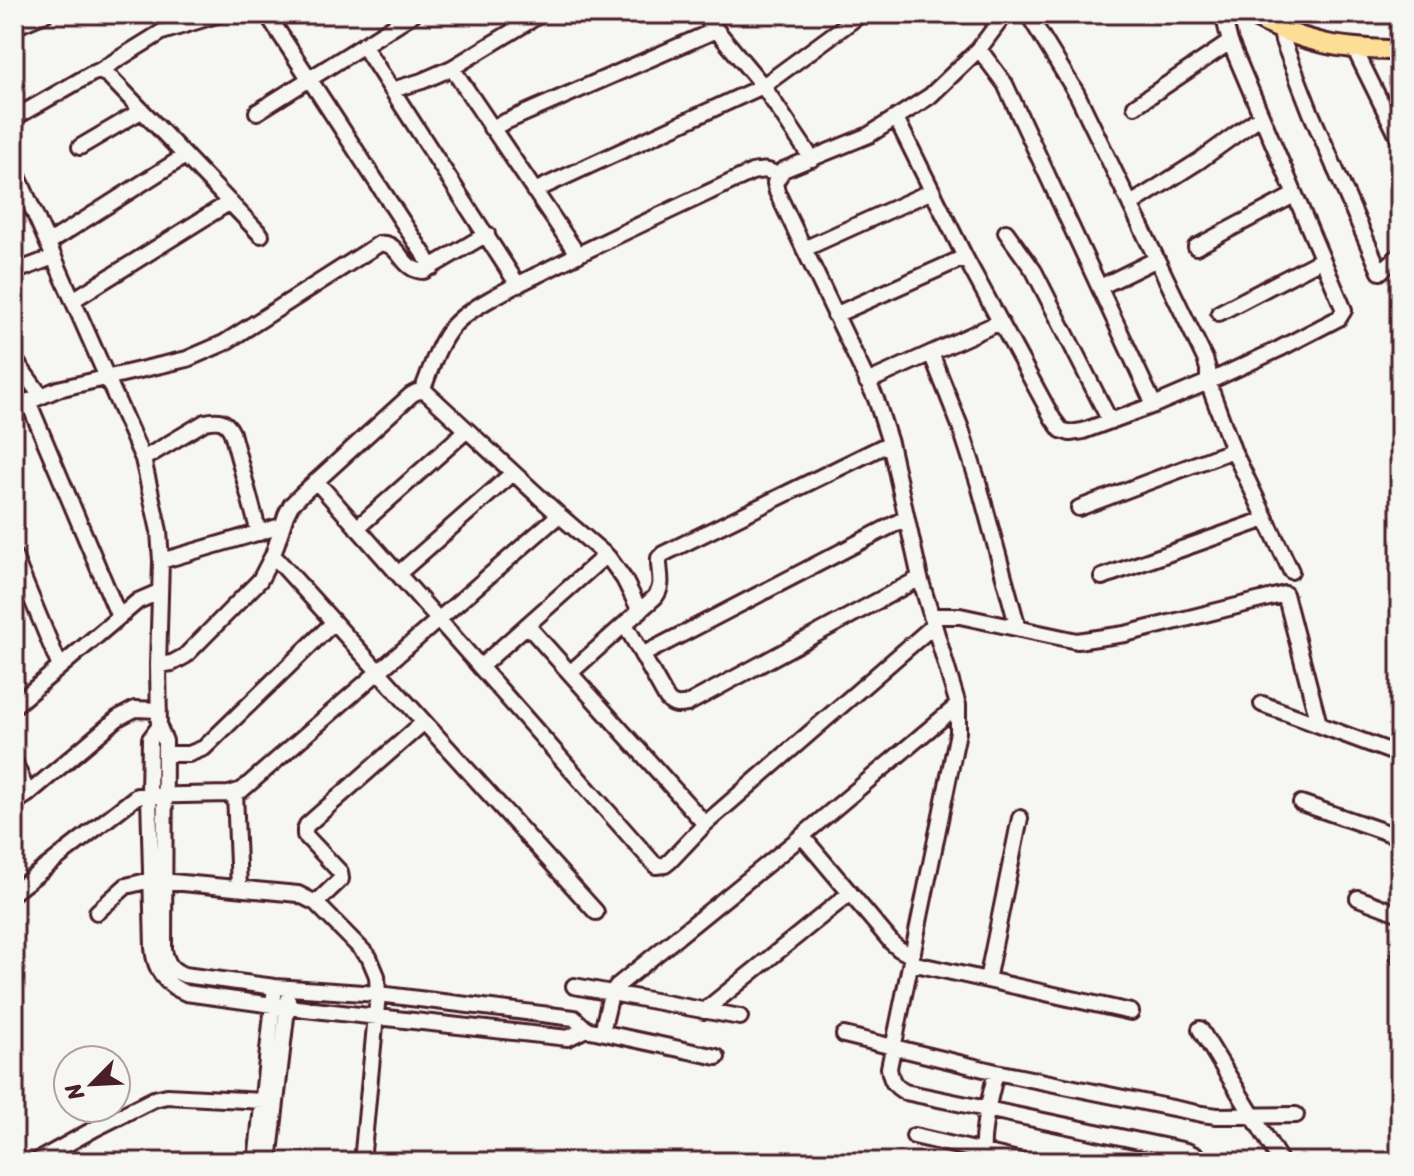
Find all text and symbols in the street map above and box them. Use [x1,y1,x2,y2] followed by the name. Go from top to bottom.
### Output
[52,1044,132,1124] north arrow
[53,1076,96,1108] text: N

